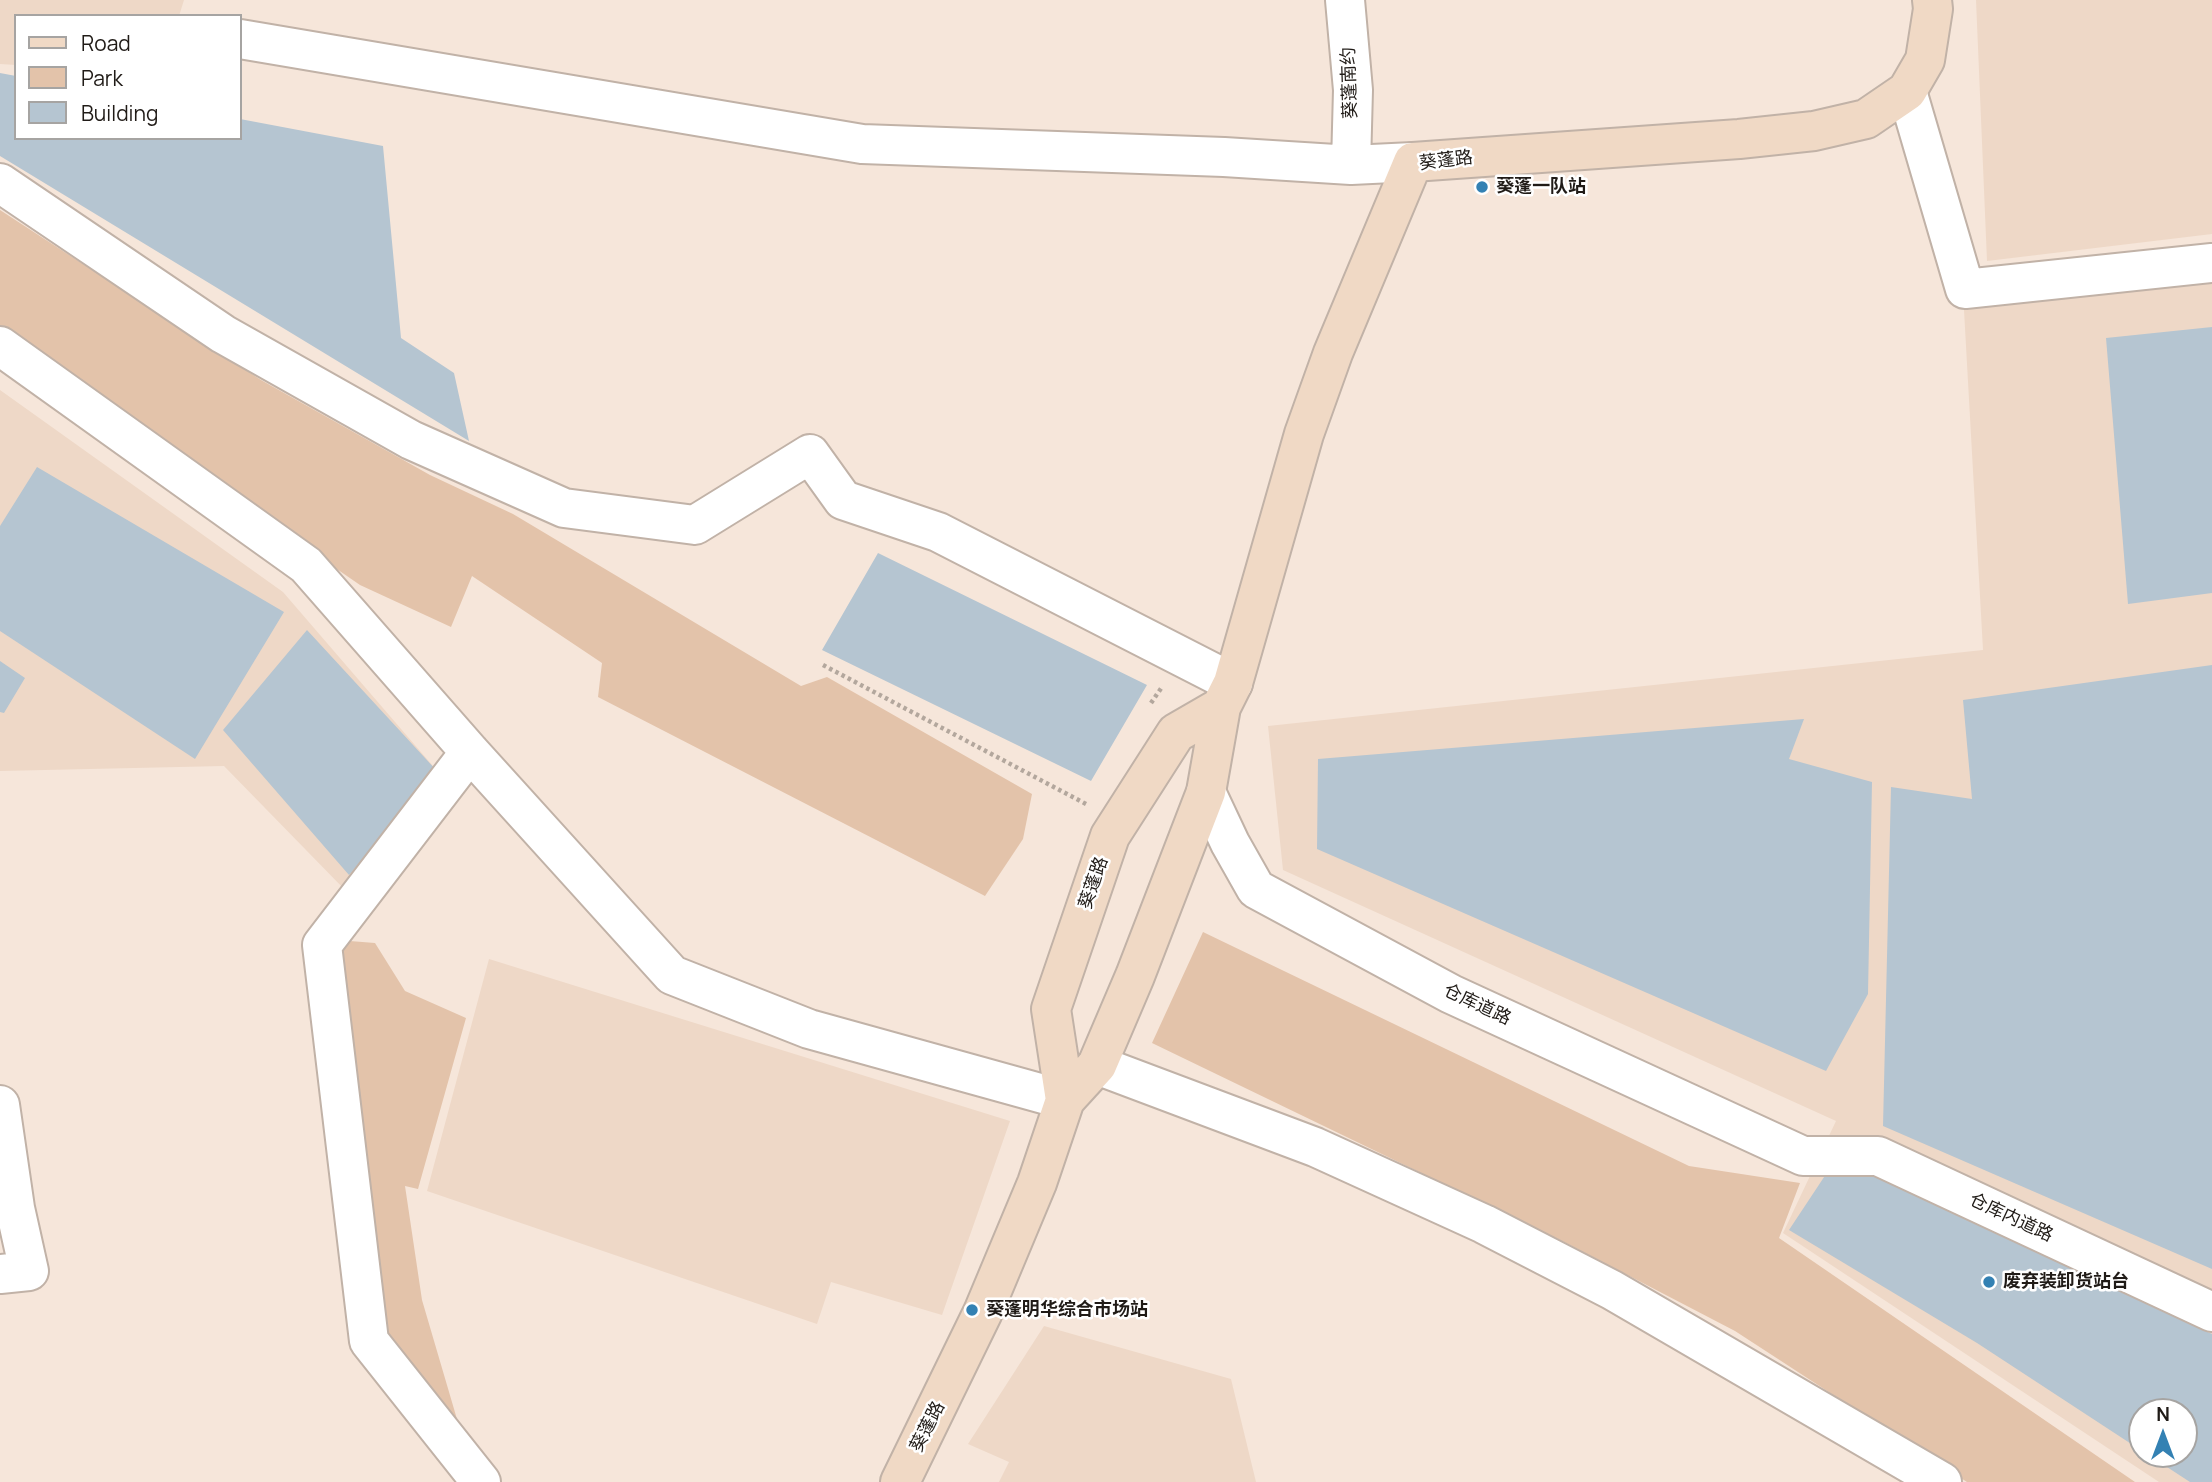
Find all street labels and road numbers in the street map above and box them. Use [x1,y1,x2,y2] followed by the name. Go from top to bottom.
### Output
[1338,47,1362,119] street label: 葵蓬南约
[1418,147,1474,175] street label: 葵蓬路
[1075,854,1113,912] street label: 葵蓬路
[1440,980,1514,1030] street label: 仓库道路
[1966,1189,2056,1247] street label: 仓库内道路
[906,1398,950,1456] street label: 葵蓬路

